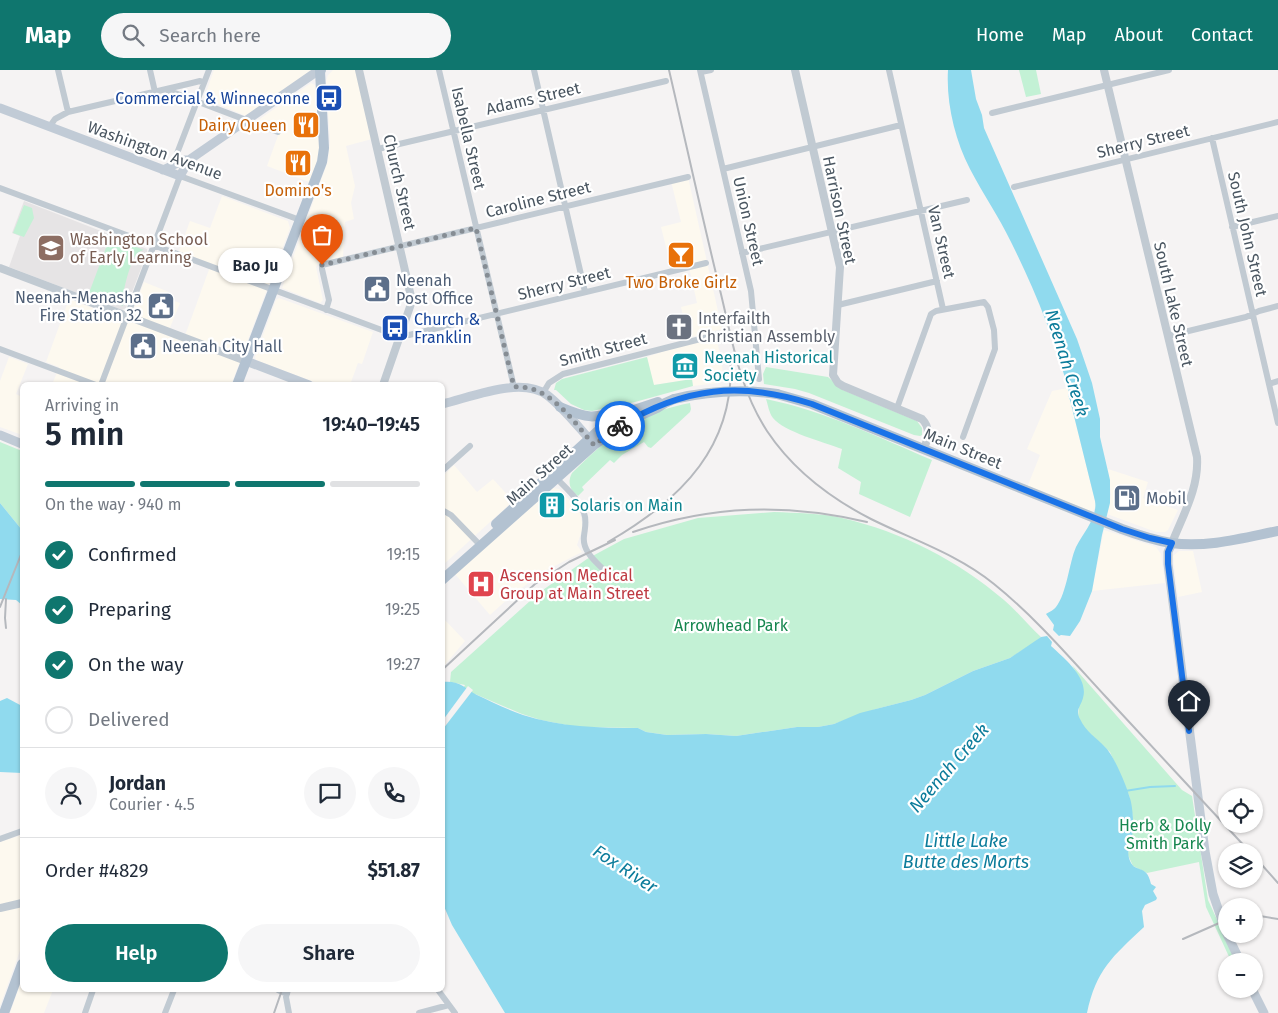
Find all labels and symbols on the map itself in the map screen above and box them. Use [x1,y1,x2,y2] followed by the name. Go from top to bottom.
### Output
[484,78,582,119] street label: Adams Street
[314,83,344,113] bus stop icon: Commercial & Winneconne
[447,85,490,191] street label: Isabella Street
[115,89,310,108] place label: Commercial & Winneconne
[291,110,321,140] restaurant icon: Dairy Queen
[198,116,287,135] place label: Dairy Queen
[85,117,225,184] street label: Washington Avenue
[1095,121,1192,162] street label: Sherry Street
[379,132,420,232] street label: Church Street
[283,148,313,178] restaurant icon: Domino's
[819,154,860,266] street label: Harrison Street
[1224,170,1271,299] street label: South John Street
[729,175,768,268] street label: Union Street
[484,177,593,222] street label: Caroline Street
[264,181,332,200] place label: Domino's
[924,204,959,281] street label: Van Street
[301,214,343,265] pin
[70,230,208,267] place label: Washington School of Early Learning
[36,233,66,263] school or university icon: Washington School of Early Learning
[666,240,696,270] bar icon: Two Broke Girlz
[1150,240,1197,369] street label: South Lake Street
[217,248,292,282] callout: Bao Ju
[516,263,613,304] street label: Sherry Street
[396,271,473,308] place label: Neenah Post Office
[625,273,737,292] place label: Two Broke Girlz
[362,274,392,304] public building icon: Neenah Post Office
[15,288,142,325] place label: Neenah-Menasha Fire Station 32
[146,291,176,321] public building icon: Neenah-Menasha Fire Station 32
[1040,307,1094,419] water label: Neenah Creek
[698,309,835,346] place label: Interfailth Christian Assembly
[414,310,480,347] place label: Church & Franklin
[664,312,694,342] church icon: Interfailth Christian Assembly
[380,313,410,343] bus stop icon: Church & Franklin
[557,329,649,370] street label: Smith Street
[128,331,158,361] public building icon: Neenah City Hall
[162,337,282,356] place label: Neenah City Hall
[704,348,834,385] place label: Neenah Historical Society
[670,351,700,381] museum icon: Neenah Historical Society
[595,401,645,451] courier
[921,424,1005,473] street label: Main Street
[502,440,577,509] street label: Main Street
[1112,483,1142,513] fuel station icon: Mobil
[1146,489,1187,508] place label: Mobil
[537,490,567,520] building icon: Solaris on Main
[571,496,683,515] place label: Solaris on Main
[500,566,650,603] place label: Ascension Medical Group at Main Street
[466,569,496,599] hospital icon: Ascension Medical Group at Main Street
[674,616,789,635] park label: Arrowhead Park
[1168,680,1210,731] pin
[904,719,994,817] water label: Neenah Creek
[1119,816,1211,853] park label: Herb & Dolly Smith Park
[903,830,1029,873] water label: Little Lake Butte des Morts
[589,840,662,899] water label: Fox River

